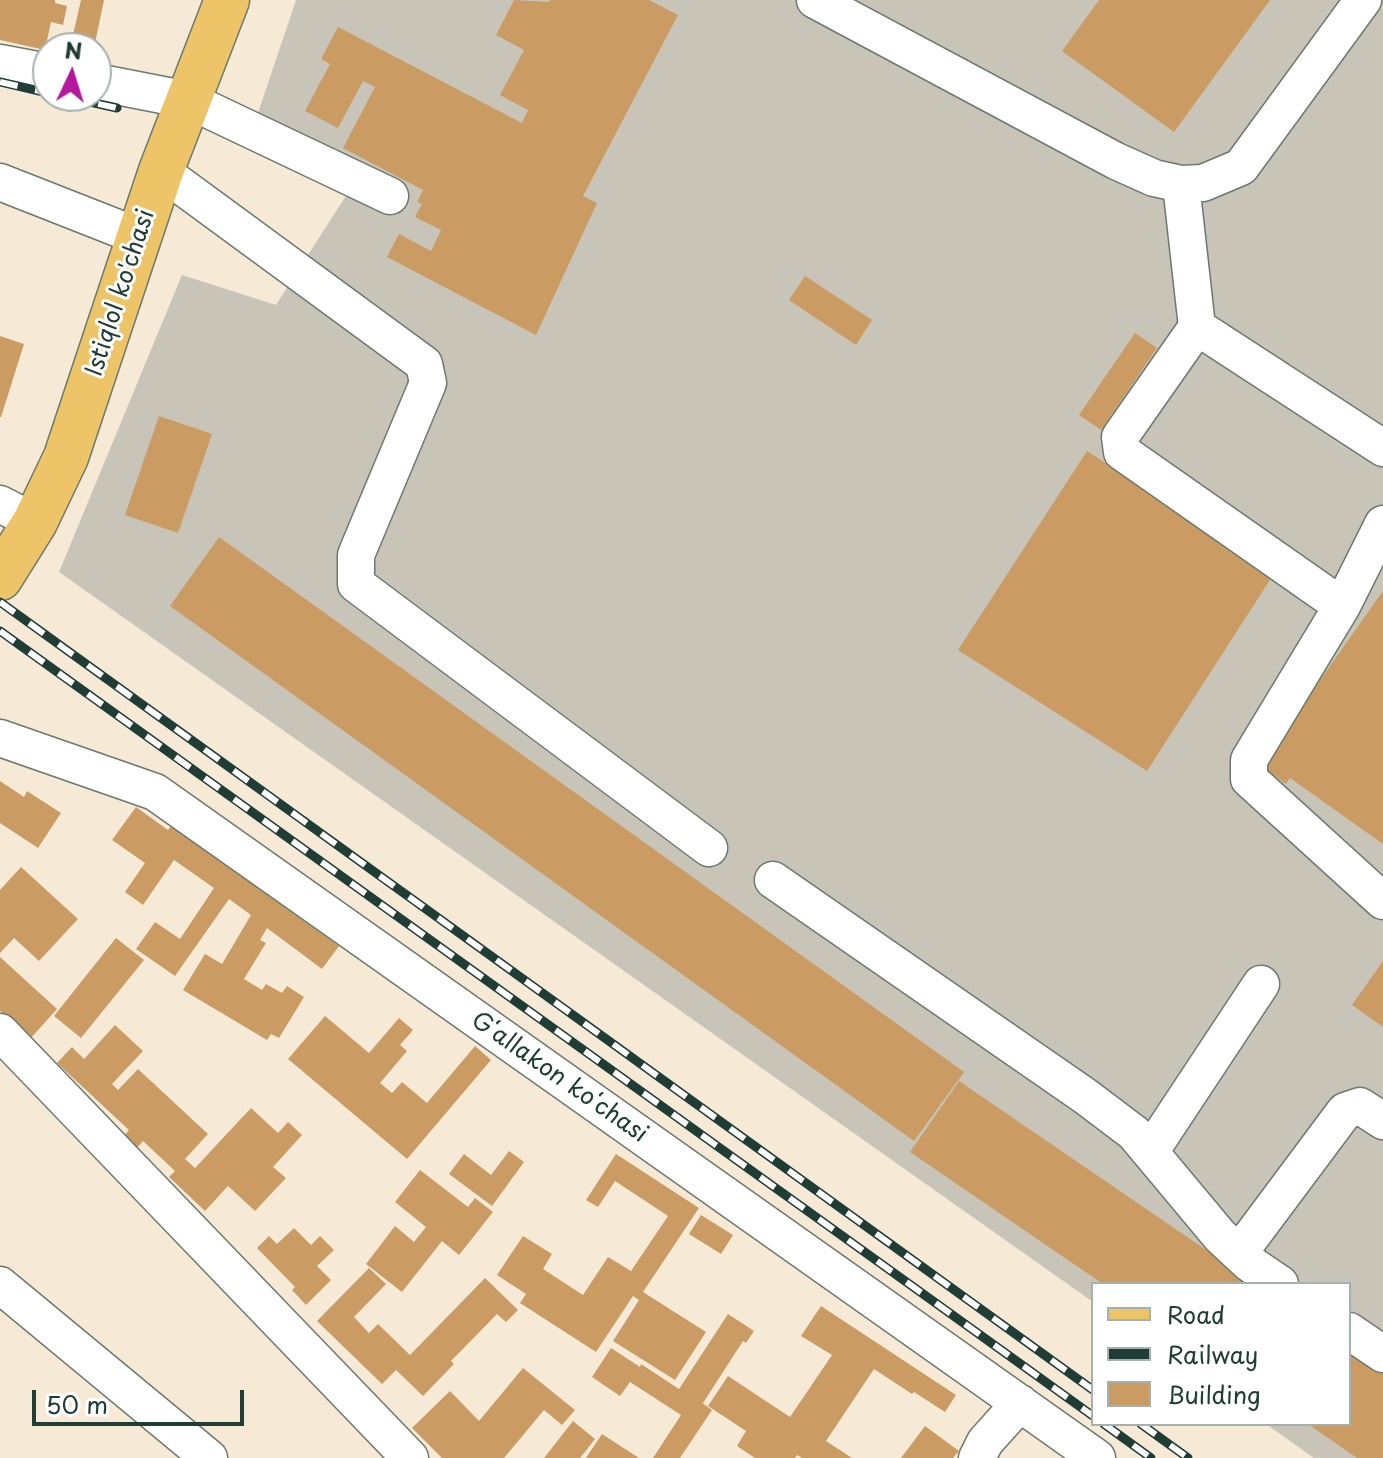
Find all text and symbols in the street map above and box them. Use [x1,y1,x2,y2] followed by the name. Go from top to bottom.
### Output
[32,32,112,112] north arrow
[64,32,83,67] text: N
[80,206,162,380] street label: Istiqlol ko'chasi
[465,1006,653,1150] street label: Gʻallakon koʻchasi
[1091,1282,1351,1426] legend
[1167,1296,1225,1332] text: Road
[1167,1336,1258,1372] text: Railway
[36,1374,248,1424] scale bar
[1167,1376,1261,1412] text: Building
[46,1386,108,1422] text: 50 m

